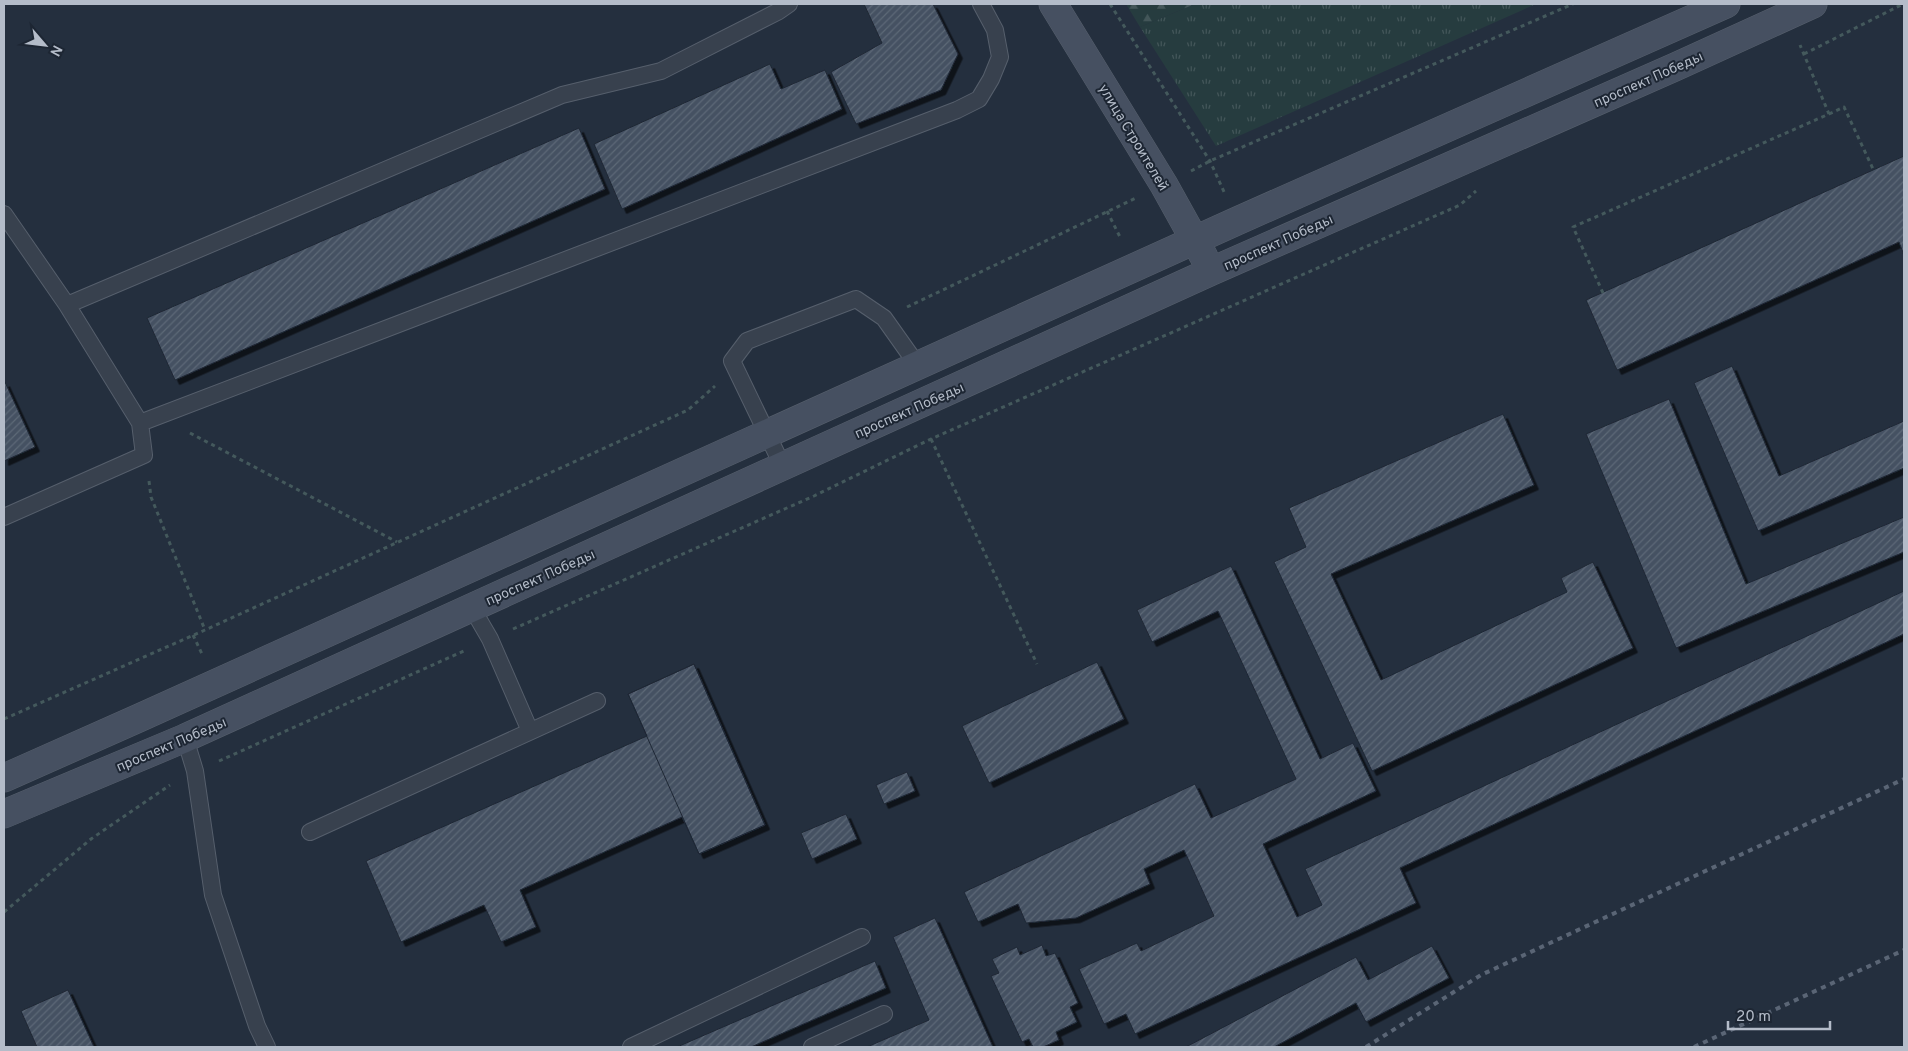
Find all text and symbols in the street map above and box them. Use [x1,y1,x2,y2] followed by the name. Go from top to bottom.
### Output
[20,20,70,70] north arrow
[45,42,65,59] text: N
[1591,49,1706,112] street label: проспект Победы
[1094,81,1171,194] street label: улица Строителей
[1221,212,1336,275] street label: проспект Победы
[852,380,967,443] street label: проспект Победы
[483,547,598,610] street label: проспект Победы
[114,715,229,776] street label: проспект Победы
[1728,998,1830,1030] scale bar
[1736,1008,1771,1027] text: 20 m

